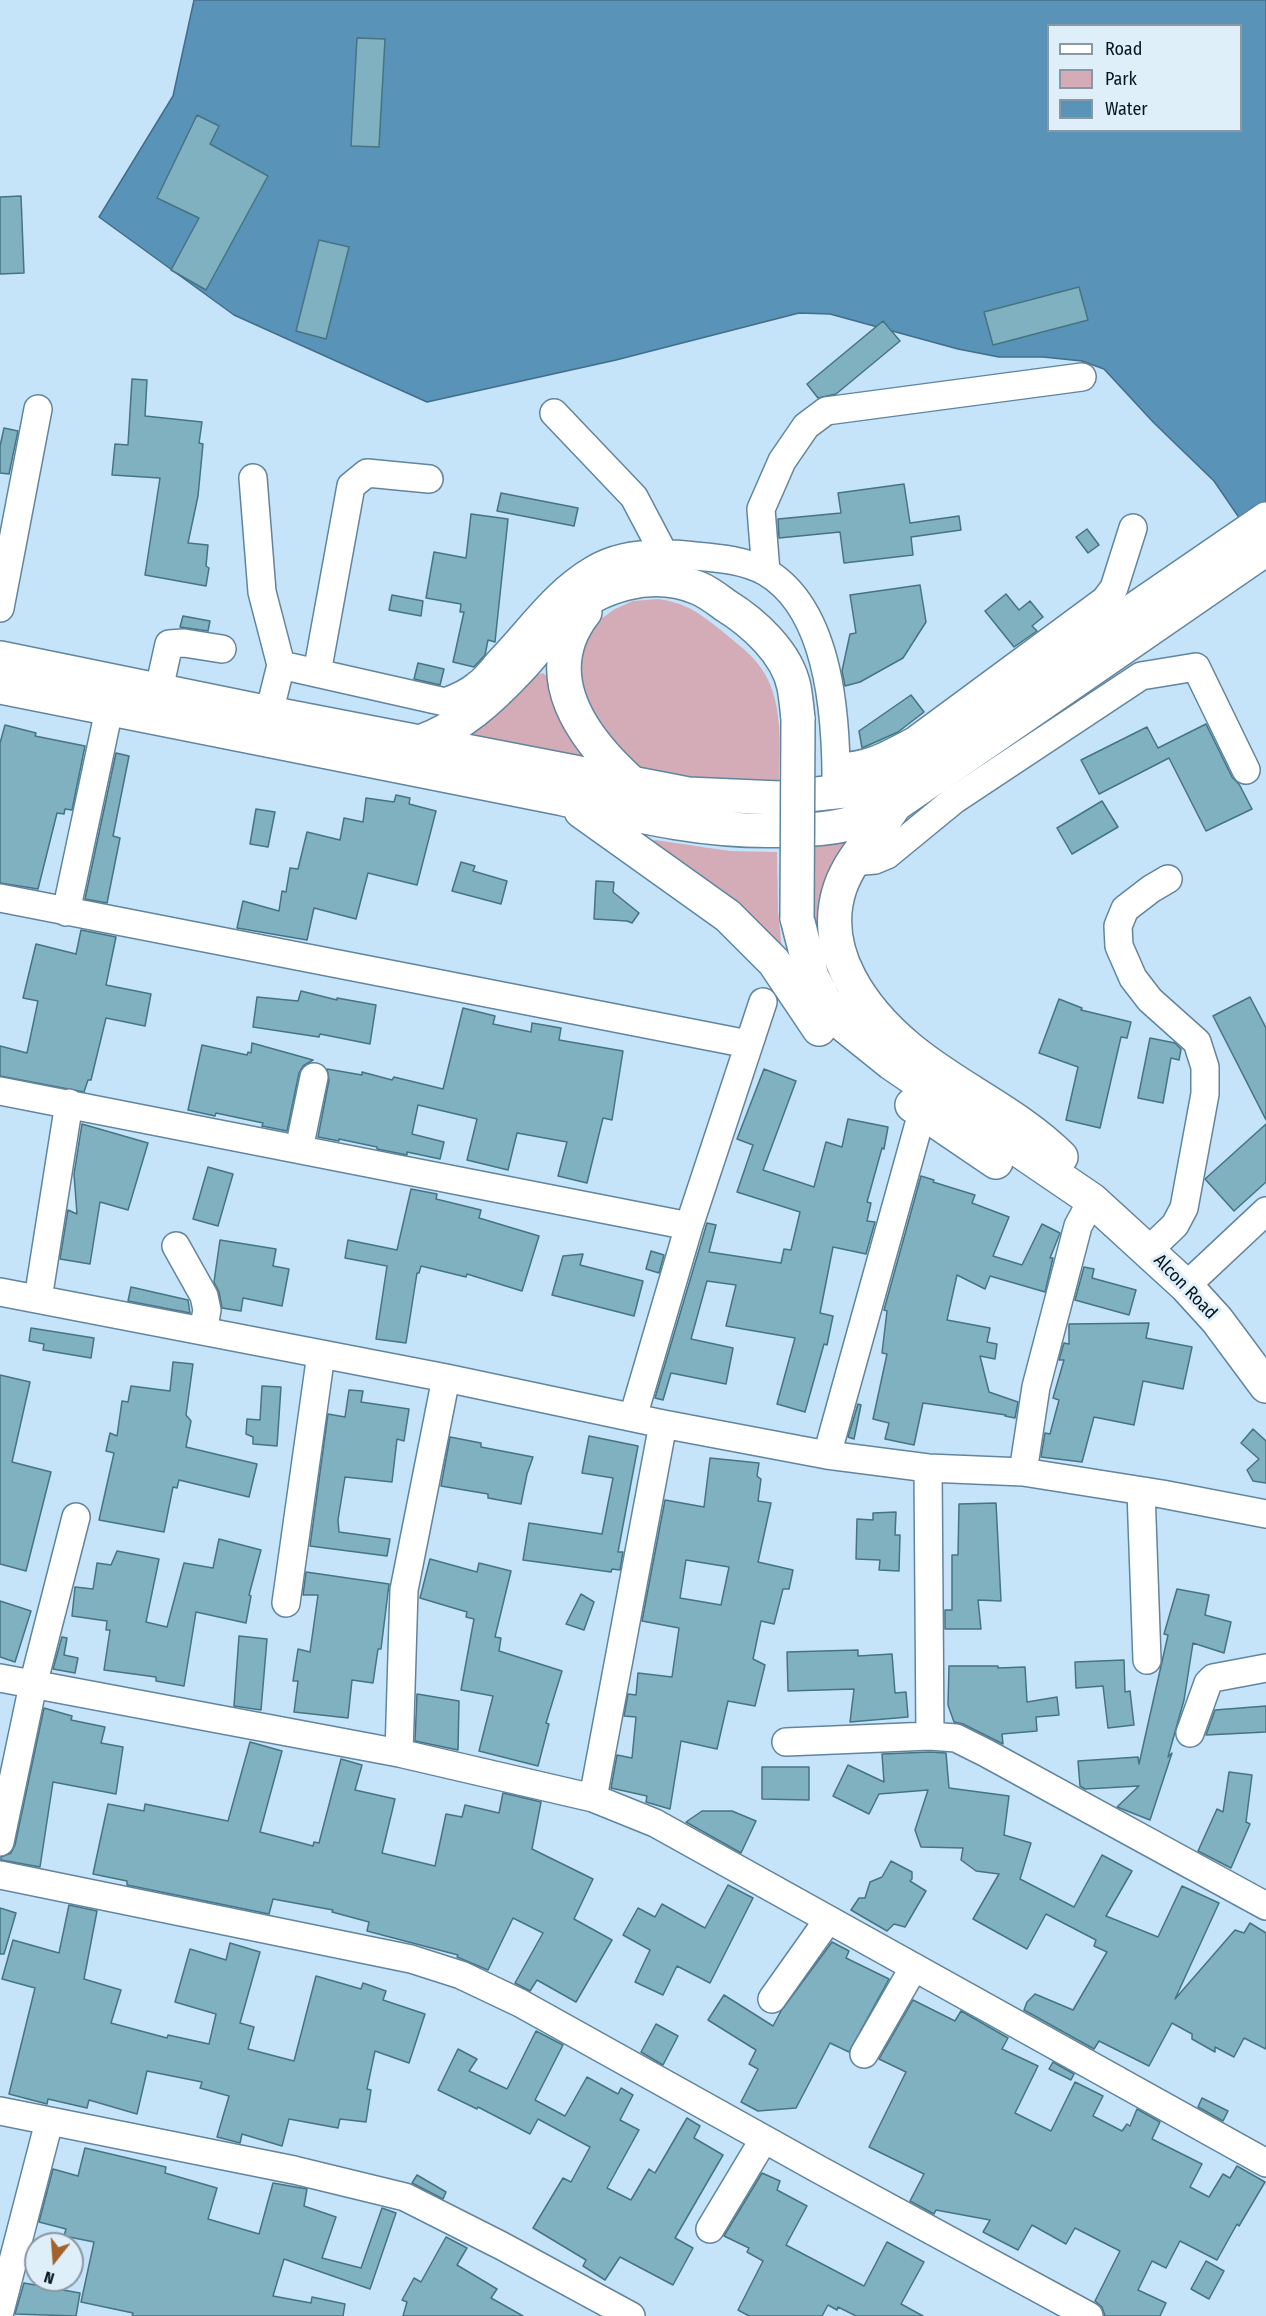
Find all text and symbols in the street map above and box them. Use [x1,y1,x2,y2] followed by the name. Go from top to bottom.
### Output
[1047,24,1242,132] legend
[1105,38,1142,60] text: Road
[1105,68,1137,90] text: Park
[1105,98,1148,120] text: Water
[1149,1250,1221,1324] street label: Alcon Road
[24,2232,84,2292] north arrow
[42,2267,57,2288] text: N

